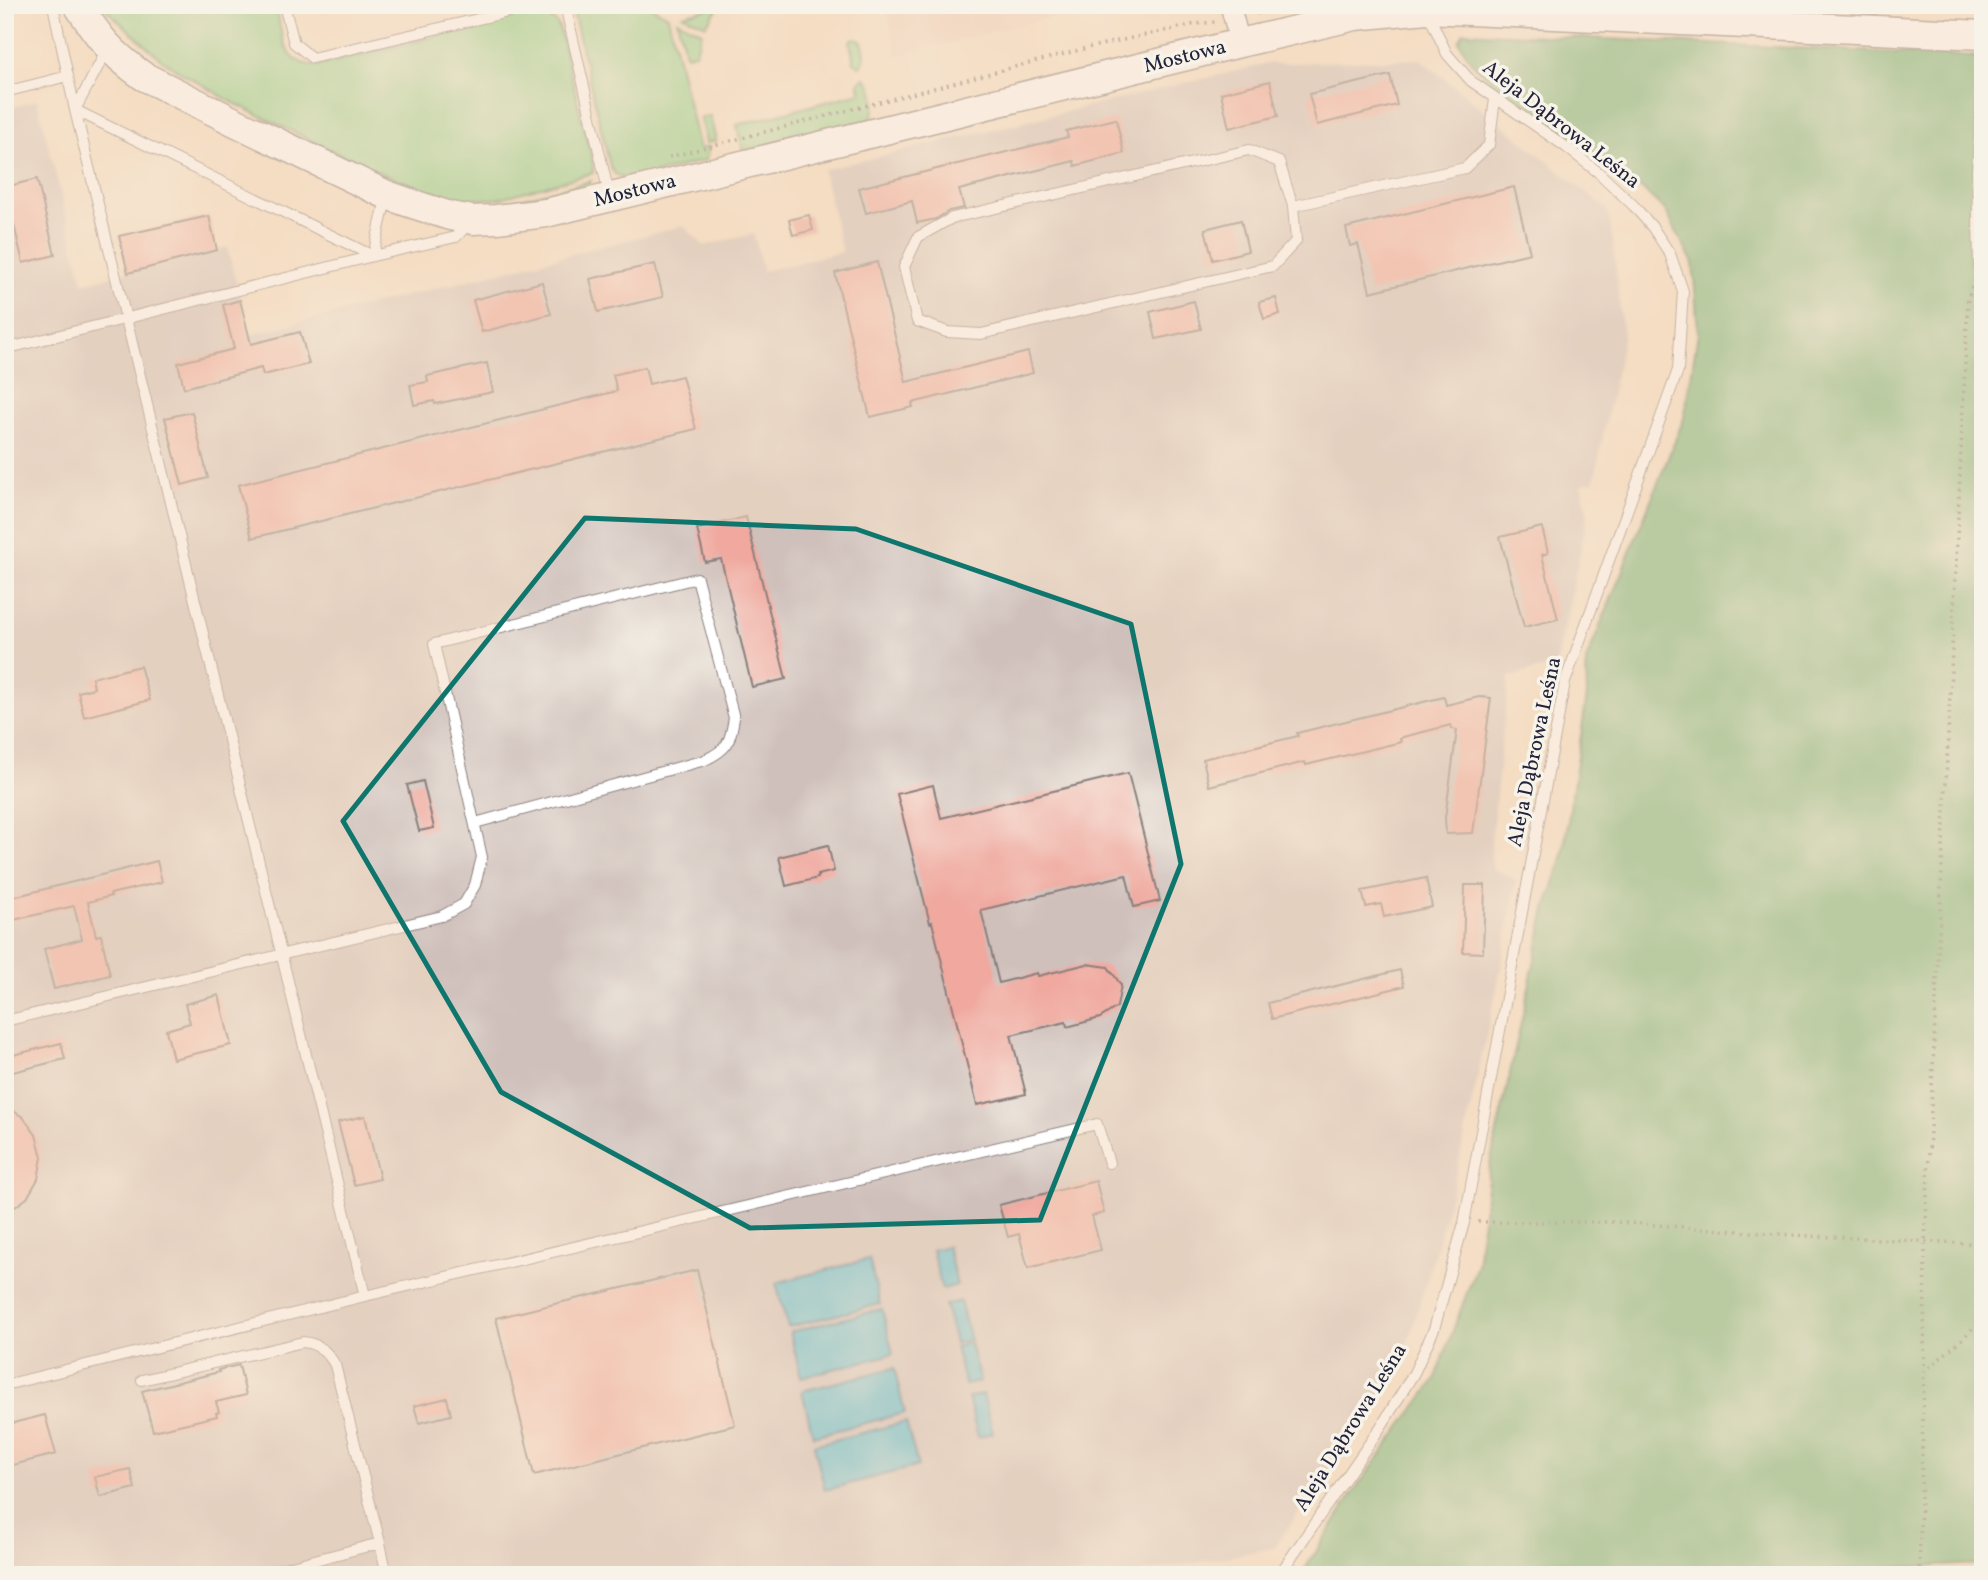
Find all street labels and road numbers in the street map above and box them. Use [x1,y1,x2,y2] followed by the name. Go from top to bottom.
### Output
[1141,33,1229,81] street label: Mostowa
[1476,54,1646,196] street label: Aleja Dąbrowa Leśna
[591,167,679,215] street label: Mostowa
[1501,654,1569,850] street label: Aleja Dąbrowa Leśna
[1287,1338,1415,1518] street label: Aleja Dąbrowa Leśna

